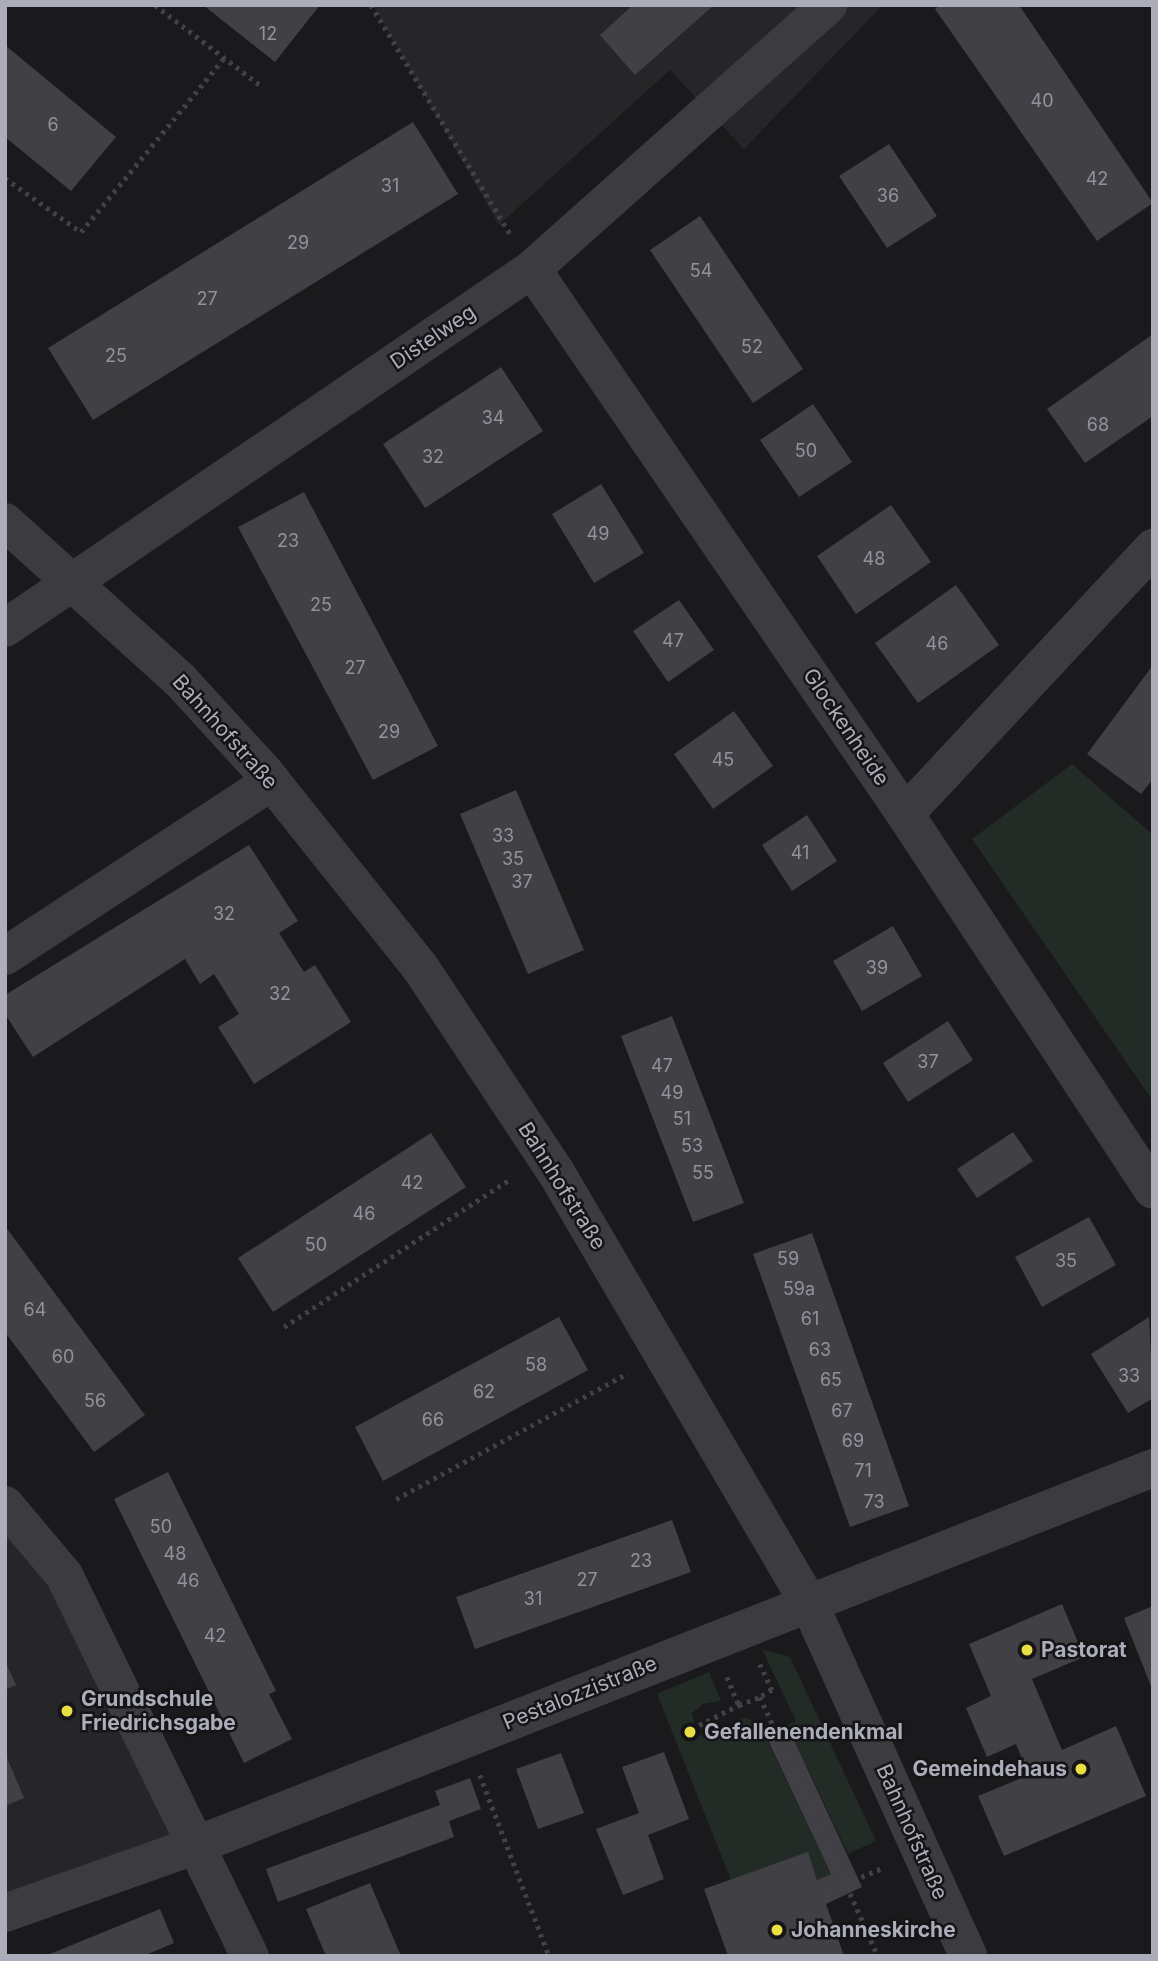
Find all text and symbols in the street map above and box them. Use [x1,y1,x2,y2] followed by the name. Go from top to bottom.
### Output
[259,23,277,45] house number: 12
[1031,90,1053,112] house number: 40
[47,114,59,136] house number: 6
[1086,168,1108,190] house number: 42
[381,175,399,197] house number: 31
[877,185,899,207] house number: 36
[287,232,309,254] house number: 29
[690,260,712,282] house number: 54
[196,288,218,310] house number: 27
[386,299,480,375] street label: Distelweg
[741,336,763,358] house number: 52
[105,345,127,367] house number: 25
[482,407,504,429] house number: 34
[1087,414,1109,436] house number: 68
[795,440,817,462] house number: 50
[422,446,444,468] house number: 32
[587,523,609,545] house number: 49
[277,530,299,552] house number: 23
[863,548,885,570] house number: 48
[310,594,332,616] house number: 25
[662,630,684,652] house number: 47
[926,633,948,655] house number: 46
[344,657,366,679] house number: 27
[798,664,894,790] street label: Glockenheide
[167,670,283,794] street label: Bahnhofstraße
[378,721,400,743] house number: 29
[712,749,734,771] house number: 45
[492,825,514,847] house number: 33
[791,842,809,864] house number: 41
[502,848,524,870] house number: 35
[511,871,533,893] house number: 37
[213,903,235,925] house number: 32
[866,957,888,979] house number: 39
[269,983,291,1005] house number: 32
[917,1051,939,1073] house number: 37
[651,1055,673,1077] house number: 47
[661,1082,683,1104] house number: 49
[673,1108,691,1130] house number: 51
[513,1118,611,1254] street label: Bahnhofstraße
[681,1135,703,1157] house number: 53
[692,1162,714,1184] house number: 55
[401,1172,423,1194] house number: 42
[353,1203,375,1225] house number: 46
[305,1234,327,1256] house number: 50
[777,1248,799,1270] house number: 59
[1055,1250,1077,1272] house number: 35
[783,1278,815,1300] house number: 59a
[24,1299,46,1321] house number: 64
[801,1308,819,1330] house number: 61
[809,1339,831,1361] house number: 63
[52,1346,74,1368] house number: 60
[525,1354,547,1376] house number: 58
[1118,1365,1140,1387] house number: 33
[820,1369,842,1391] house number: 65
[473,1381,495,1403] house number: 62
[84,1390,106,1412] house number: 56
[831,1400,853,1422] house number: 67
[422,1409,444,1431] house number: 66
[842,1430,864,1452] house number: 69
[854,1460,872,1482] house number: 71
[863,1491,885,1513] house number: 73
[150,1516,172,1538] house number: 50
[164,1543,186,1565] house number: 48
[630,1550,652,1572] house number: 23
[576,1569,598,1591] house number: 27
[177,1570,199,1592] house number: 46
[524,1588,542,1610] house number: 31
[204,1625,226,1647] house number: 42
[1041,1637,1127,1663] place label: Pastorat
[1019,1642,1035,1658] marker: Pastorat
[499,1651,661,1735] street label: Pestalozzistraße
[81,1686,236,1736] place label: Grundschule Friedrichsgabe
[59,1703,75,1719] marker: Grundschule Friedrichsgabe
[704,1719,903,1745] place label: Gefallenendenkmal
[682,1724,698,1740] marker: Gefallenendenkmal
[912,1756,1067,1782] place label: Gemeindehaus
[871,1760,953,1904] street label: Bahnhofstraße
[1073,1761,1089,1777] marker: Gemeindehaus
[791,1917,956,1943] place label: Johanneskirche
[769,1922,785,1938] marker: Johanneskirche

